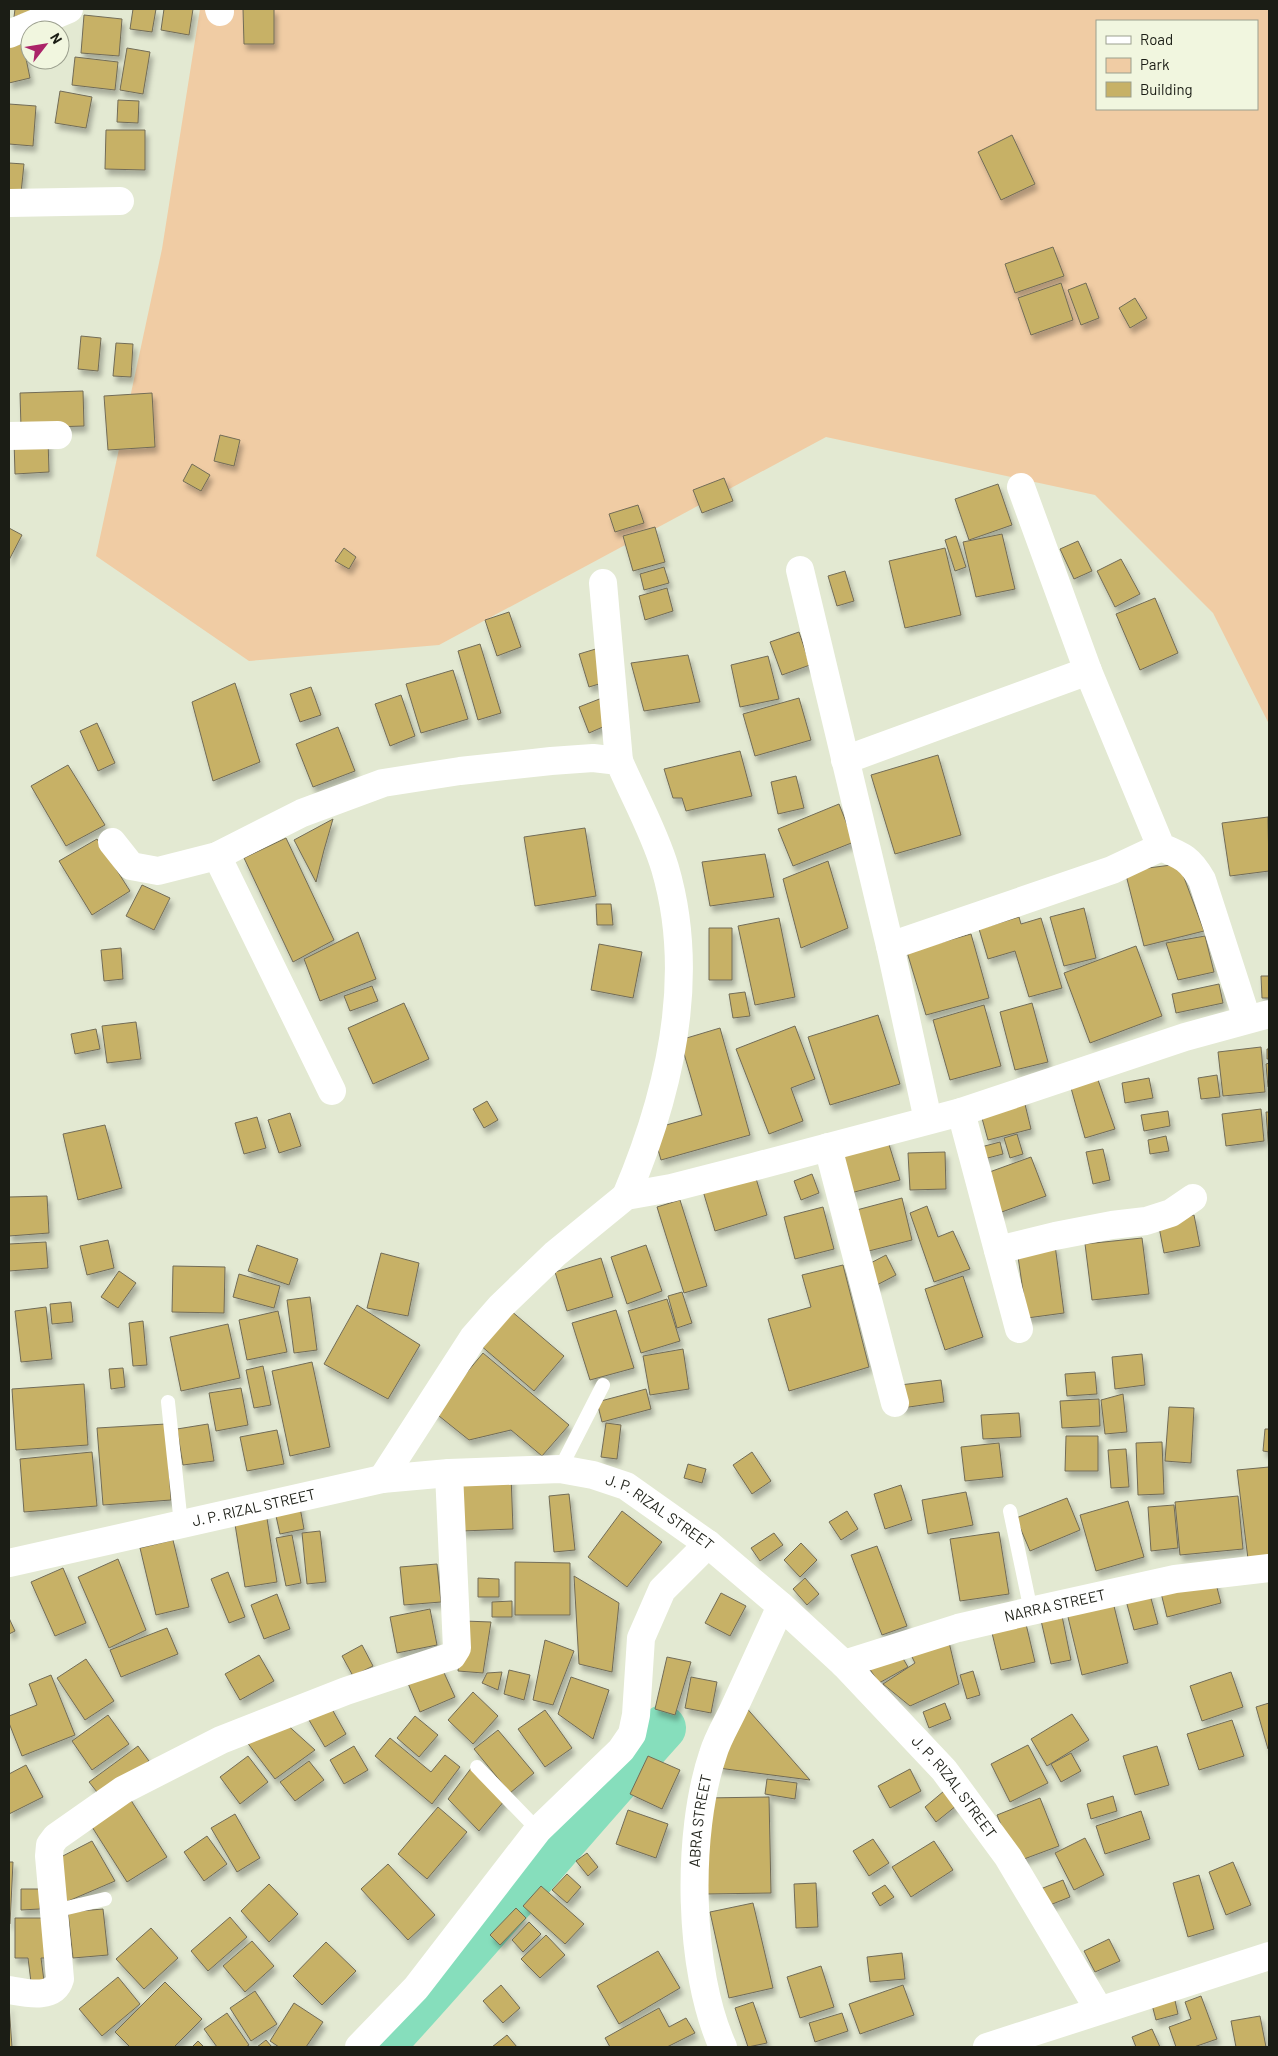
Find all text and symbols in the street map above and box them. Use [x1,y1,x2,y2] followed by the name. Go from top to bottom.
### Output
[20,20,70,70] north arrow
[1096,20,1258,110] legend
[47,30,66,46] text: N
[1140,30,1173,48] text: Road
[1140,55,1170,73] text: Park
[1140,80,1193,98] text: Building
[604,1470,718,1553] street label: J. P. RIZAL STREET
[190,1484,317,1530] street label: J. P. RIZAL STREET
[1002,1585,1107,1625] street label: NARRA STREET
[908,1731,1001,1841] street label: J. P. RIZAL STREET
[685,1772,715,1868] street label: ABRA STREET

